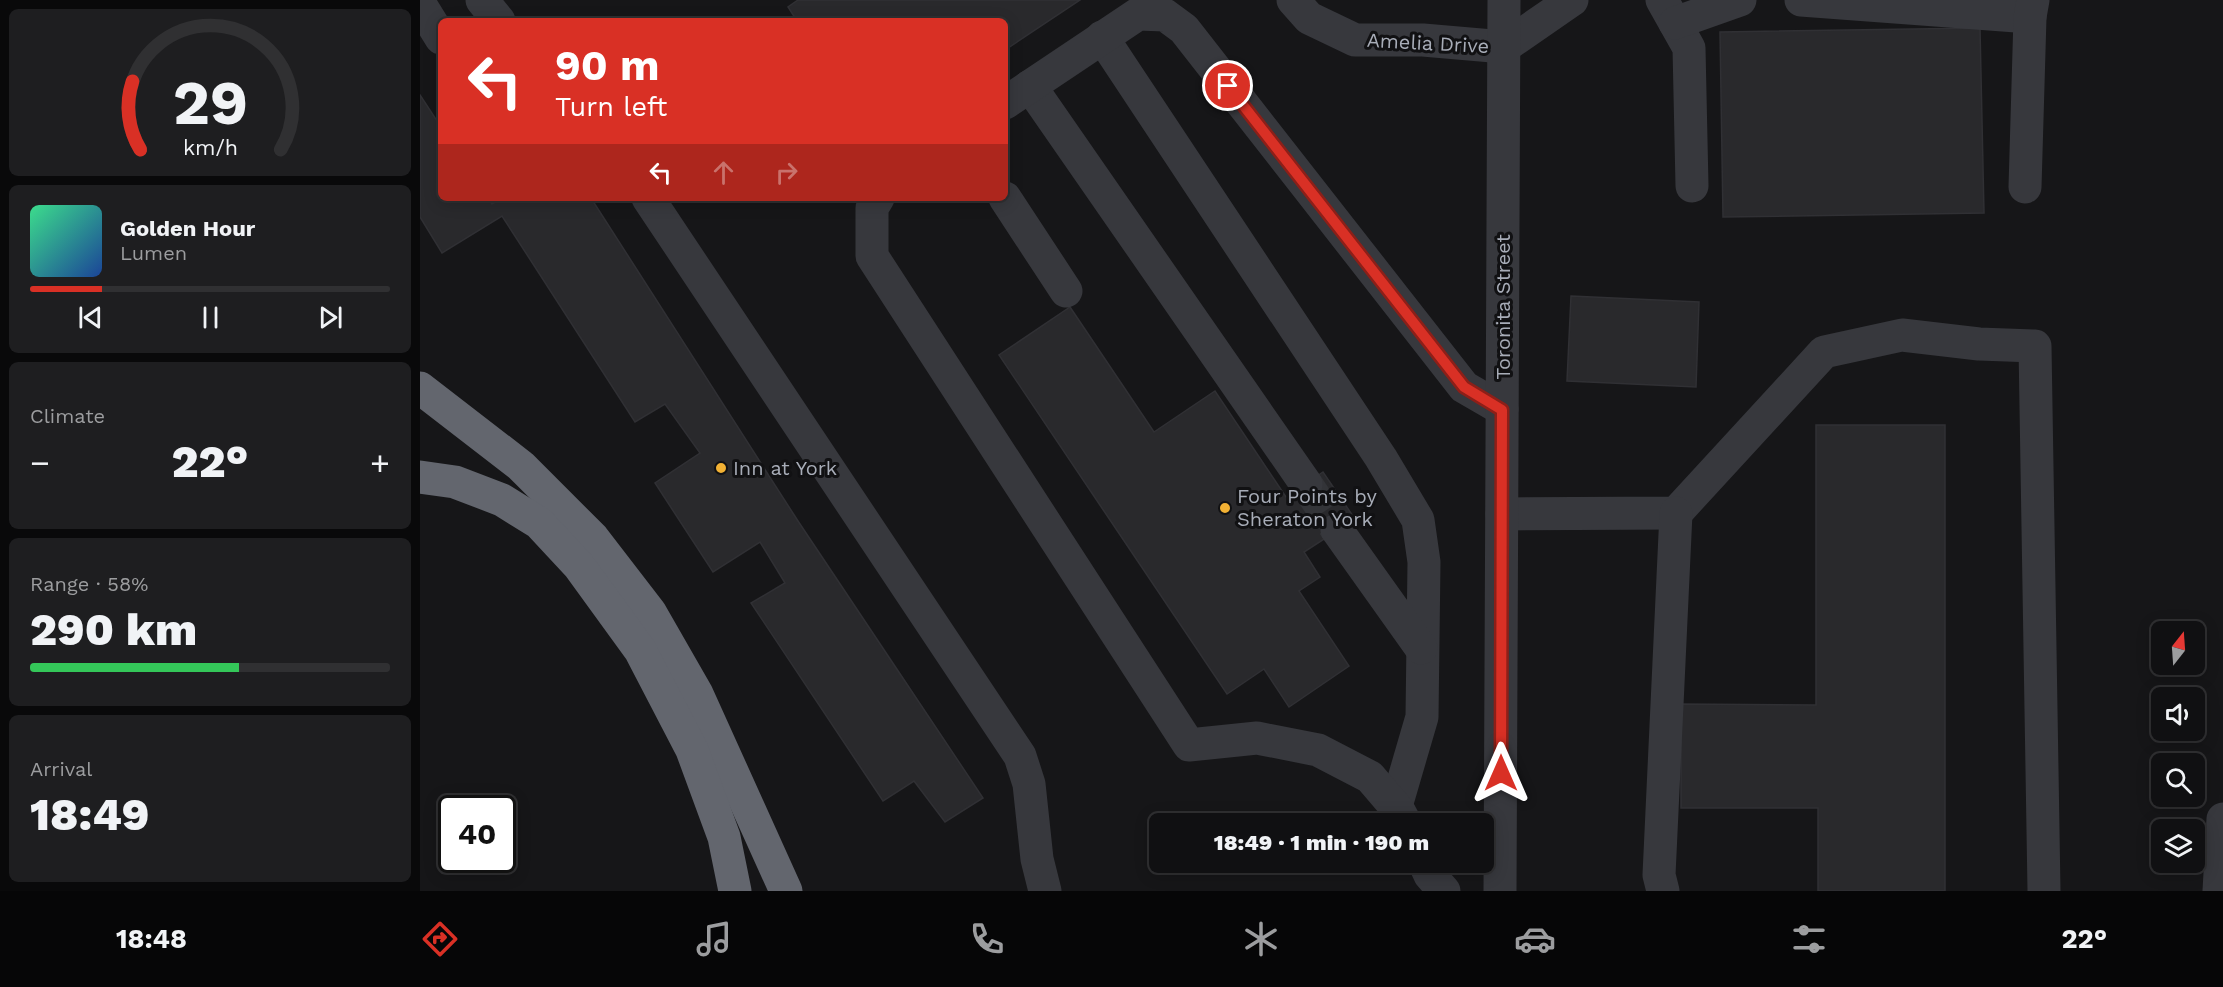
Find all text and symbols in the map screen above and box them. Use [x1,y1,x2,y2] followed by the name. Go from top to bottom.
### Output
[1366,28,1490,58] street label: Amelia Drive
[555,41,659,90] text: 90 m
[456,42,534,120] icon: left
[1202,60,1253,111] pin
[172,66,248,139] text: 29
[1211,69,1244,102] icon: arrive
[555,91,667,123] text: Turn left
[182,135,238,160] text: km/h
[644,156,677,189] icon: left
[707,156,740,189] icon: ahead
[770,156,803,189] icon: right
[120,216,255,241] text: Golden Hour
[1491,234,1515,380] street label: Toronita Street
[120,241,187,265] text: Lumen
[74,301,107,334] icon: previous
[194,301,227,334] icon: pause
[314,301,347,334] icon: next
[30,404,105,428] text: Climate
[172,435,248,488] text: 22°
[30,443,50,482] text: −
[370,443,390,482] text: +
[733,456,837,480] place label: Inn at York
[714,461,728,475] marker: Inn at York
[1237,484,1378,531] place label: Four Points by Sheraton York
[1218,501,1232,515] marker: Four Points by Sheraton York
[30,572,148,596] text: Range · 58%
[30,603,197,656] text: 290 km
[2151,621,2205,675] north arrow
[2151,621,2205,873] map controls
[2151,687,2205,741] button: sound
[1469,741,1533,805] position arrow
[2151,753,2205,807] button: search
[30,757,92,781] text: Arrival
[30,788,150,841] text: 18:49
[438,795,516,873] speed limit sign: 40
[2151,819,2205,873] button: layers
[1214,830,1429,855] text: 18:49 · 1 min · 190 m
[419,918,461,960] icon: directions
[693,918,735,960] icon: music
[966,918,1008,960] icon: phone
[1240,918,1282,960] icon: climate
[1514,918,1556,960] icon: car
[1788,918,1830,960] icon: filters
[116,923,187,955] text: 18:48
[2061,923,2107,955] text: 22°

